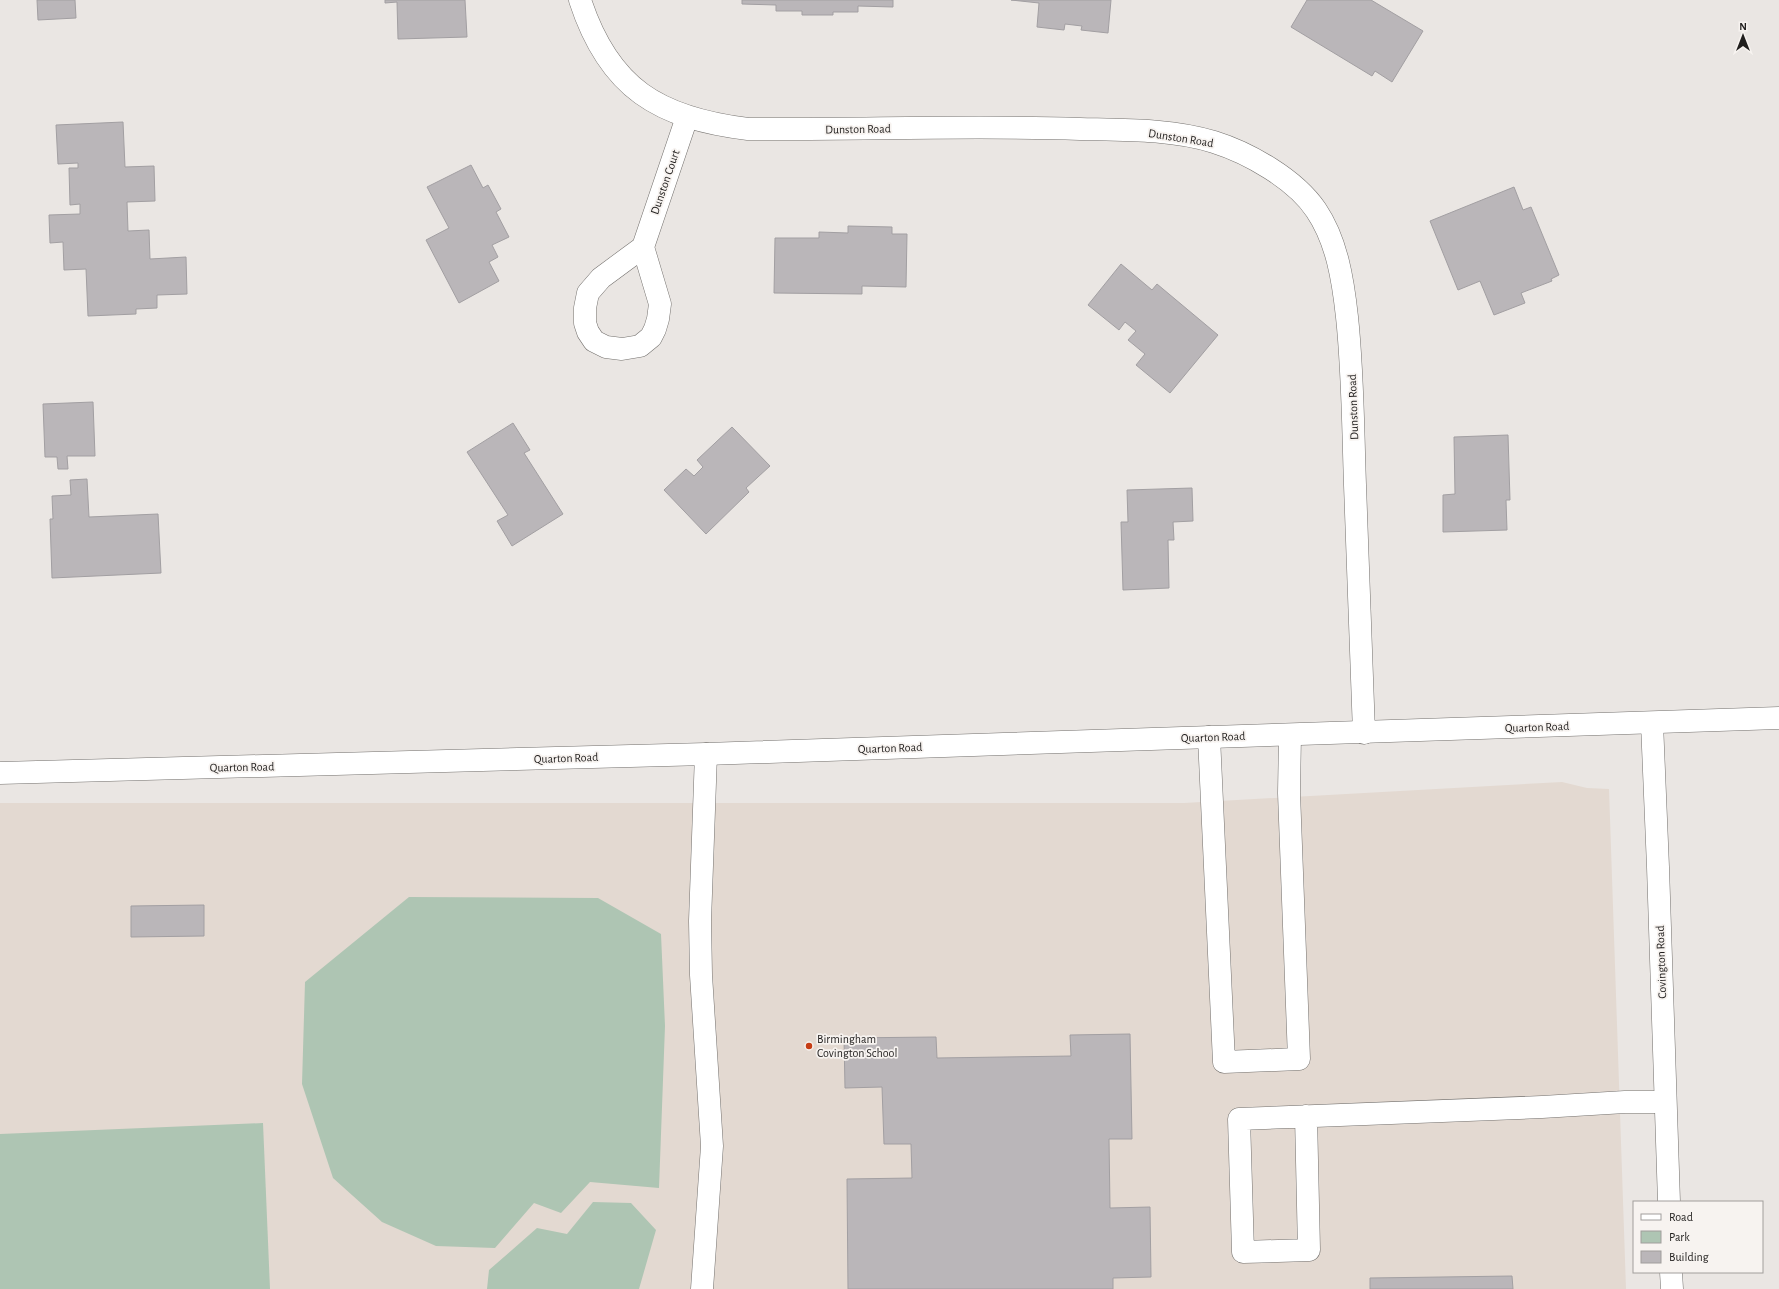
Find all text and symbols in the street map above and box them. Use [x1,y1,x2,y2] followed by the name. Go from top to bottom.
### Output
[1723,16,1763,56] north arrow
[1739,21,1747,32] text: N
[825,122,891,136] street label: Dunston Road
[1148,127,1214,149] street label: Dunston Road
[648,148,682,216] street label: Dunston Court
[1346,374,1360,440] street label: Dunston Road
[1505,720,1570,735] street label: Quarton Road
[1181,730,1246,745] street label: Quarton Road
[858,741,923,756] street label: Quarton Road
[534,751,599,766] street label: Quarton Road
[210,760,274,775] street label: Quarton Road
[1654,925,1668,999] street label: Covington Road
[817,1033,897,1059] place label: Birmingham Covington School
[804,1041,814,1051] marker: Birmingham Covington School
[1633,1201,1763,1273] legend
[1669,1211,1693,1223] text: Road
[1669,1231,1690,1243] text: Park
[1669,1251,1709,1263] text: Building

